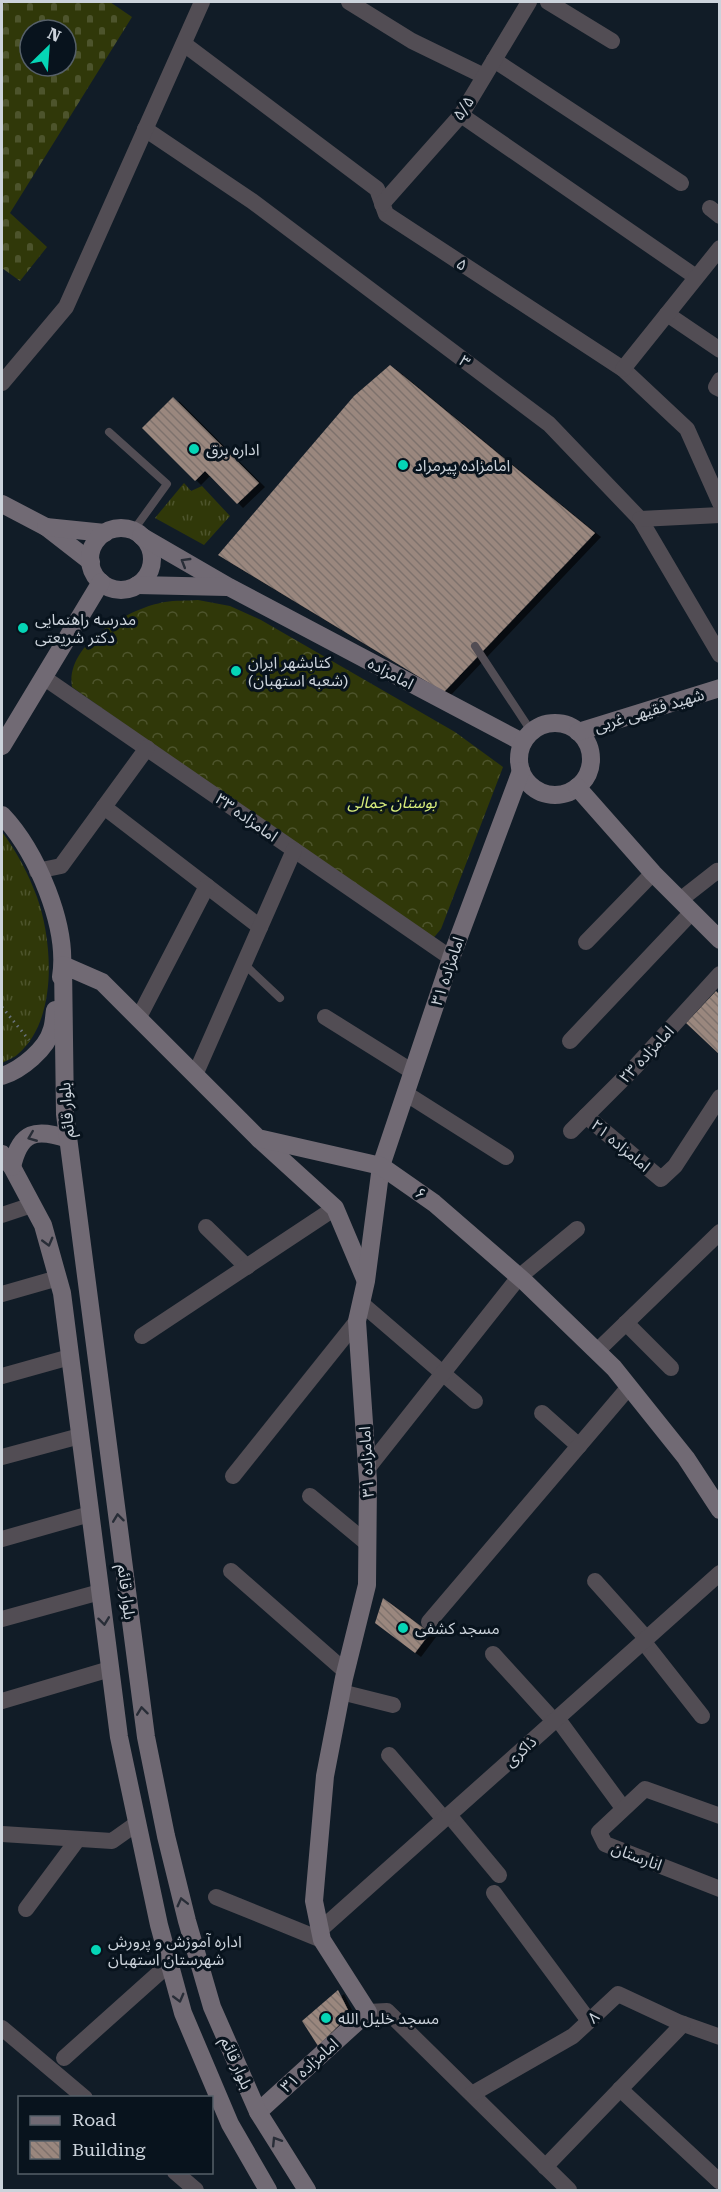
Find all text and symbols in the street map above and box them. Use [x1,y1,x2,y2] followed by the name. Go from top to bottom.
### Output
[18,18,78,78] north arrow
[45,24,64,46] text: N
[449,93,478,124] street label: ۵/۵
[453,254,471,275] street label: ۵
[455,351,474,372] street label: ۳
[206,440,260,459] place label: اداره برق
[187,442,201,456] marker: اداره برق
[415,456,510,476] place label: امامزاده پیرمراد
[396,458,410,472] marker: امامزاده پیرمراد
[181,557,191,569] one-way arrow
[35,610,136,647] place label: مدرسه راهنمایی دکتر شریعتی
[16,621,30,635] marker: مدرسه راهنمایی دکتر شریعتی
[248,653,348,690] place label: کتابشهر ایران (شعبه استهبان)
[365,654,417,693] street label: امامزاده
[229,664,243,678] marker: کتابشهر ایران (شعبه استهبان)
[592,685,707,736] street label: شهید فقیهی غربی
[212,789,281,846] street label: امامزاده ۳۳
[347,793,437,812] park label: بوستان جمالی
[427,934,468,1008] street label: امامزاده ۳۱
[615,1022,678,1087] street label: امامزاده ۲۳
[55,1081,81,1138] street label: بلوار قائم
[587,1115,654,1176] street label: امامزاده ۲۱
[27,1130,38,1142] one-way arrow
[412,1183,430,1204] street label: ۶
[41,1236,53,1247] one-way arrow
[355,1426,378,1498] street label: امامزاده ۳۱
[112,1513,124,1522] one-way arrow
[111,1563,139,1621] street label: بلوار قائم
[97,1617,110,1626] one-way arrow
[415,1619,500,1638] place label: مسجد کشفی
[396,1621,410,1635] marker: مسجد کشفی
[137,1707,149,1716] one-way arrow
[500,1732,540,1771] street label: ذاکری
[609,1838,665,1875] street label: انارستان
[176,1897,189,1907] one-way arrow
[108,1932,242,1969] place label: اداره آموزش و پرورش شهرستان استهبان
[89,1943,103,1957] marker: اداره آموزش و پرورش شهرستان استهبان
[171,1992,184,2002] one-way arrow
[584,2007,603,2027] street label: ۸
[338,2009,439,2028] place label: مسجد خلیل الله
[319,2011,333,2025] marker: مسجد خلیل الله
[214,2034,257,2094] street label: بلوار قائم
[276,2034,342,2096] street label: امامزاده ۳۱
[18,2096,213,2174] legend
[72,2109,117,2130] text: Road
[272,2137,284,2147] one-way arrow
[72,2139,146,2160] text: Building

